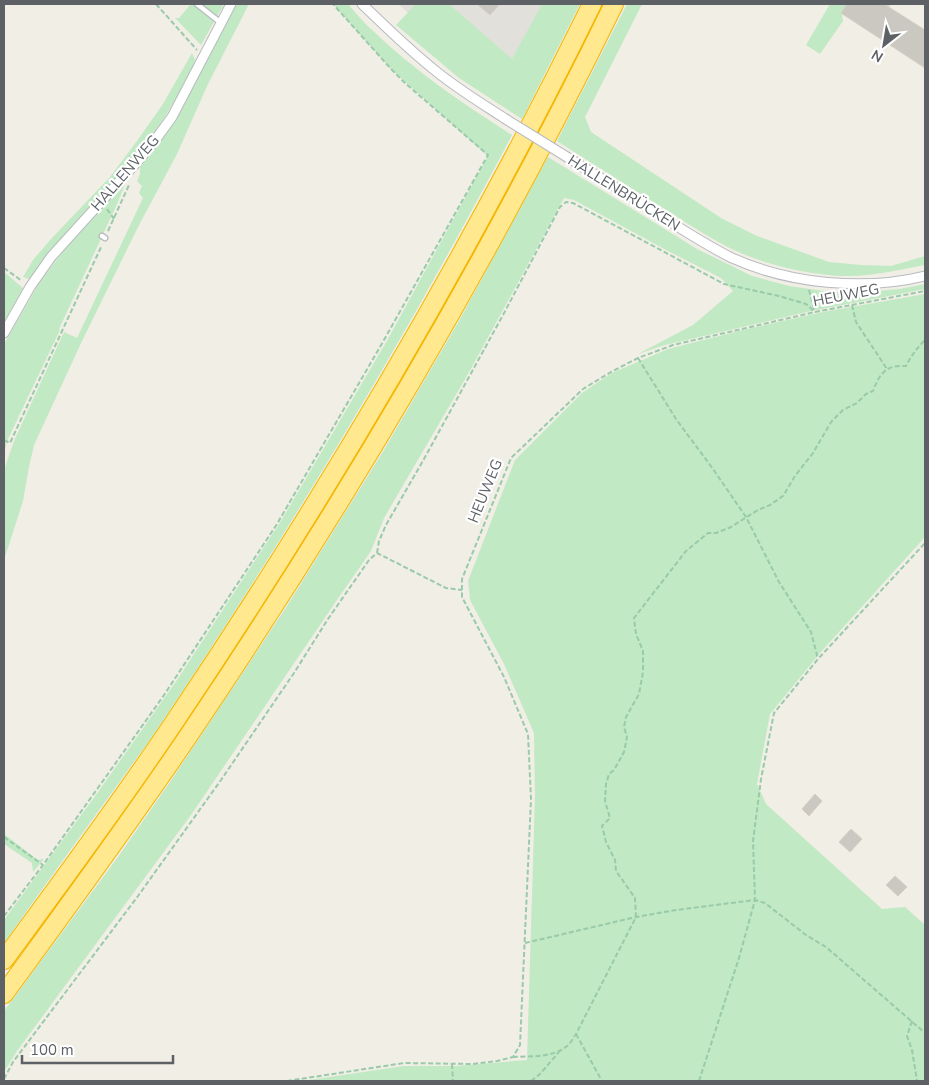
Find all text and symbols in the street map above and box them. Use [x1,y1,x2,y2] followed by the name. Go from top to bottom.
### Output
[859,20,909,70] north arrow
[868,45,887,67] text: N
[86,131,164,215] street label: HALLENWEG
[564,150,684,236] street label: HALLENBRÜCKEN
[811,279,881,311] street label: HEUWEG
[463,456,507,526] street label: HEUWEG
[22,1032,174,1064] scale bar
[30,1040,74,1060] text: 100 m

